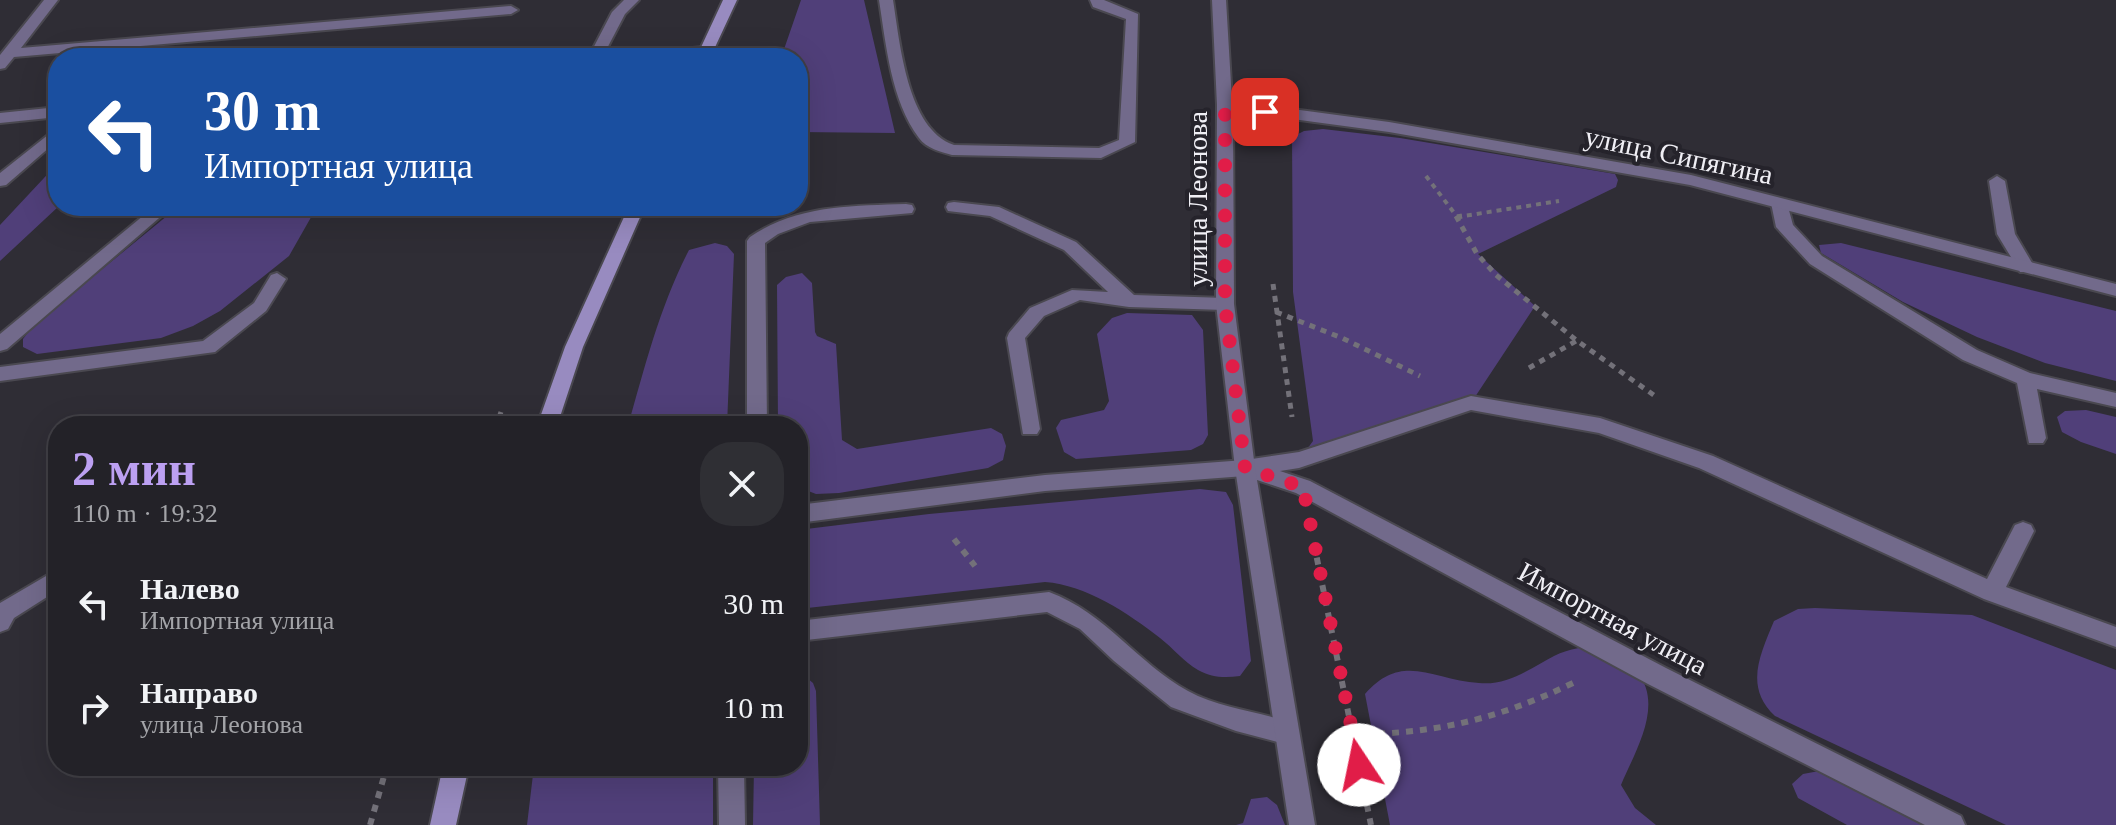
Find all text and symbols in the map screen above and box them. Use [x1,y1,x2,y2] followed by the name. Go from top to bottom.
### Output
[1231,78,1299,146] pin
[72,80,176,184] icon: left
[204,80,321,142] text: 30 m
[1243,90,1287,134] icon: arrive
[1182,111,1213,287] street label: улица Леонова
[1582,120,1776,191] street label: улица Сипягина
[204,146,473,186] text: Импортная улица
[72,442,196,495] text: 2 мин
[700,442,784,526] button: close
[72,499,218,528] text: 110 m · 19:32
[1513,556,1713,682] street label: Импортная улица
[140,572,240,605] text: Налево
[72,582,116,626] icon: left
[723,587,784,620] text: 30 m
[140,606,334,635] text: Импортная улица
[140,676,258,709] text: Направо
[72,686,116,730] icon: right
[723,691,784,724] text: 10 m
[140,710,303,739] text: улица Леонова
[1317,723,1401,807] position arrow

